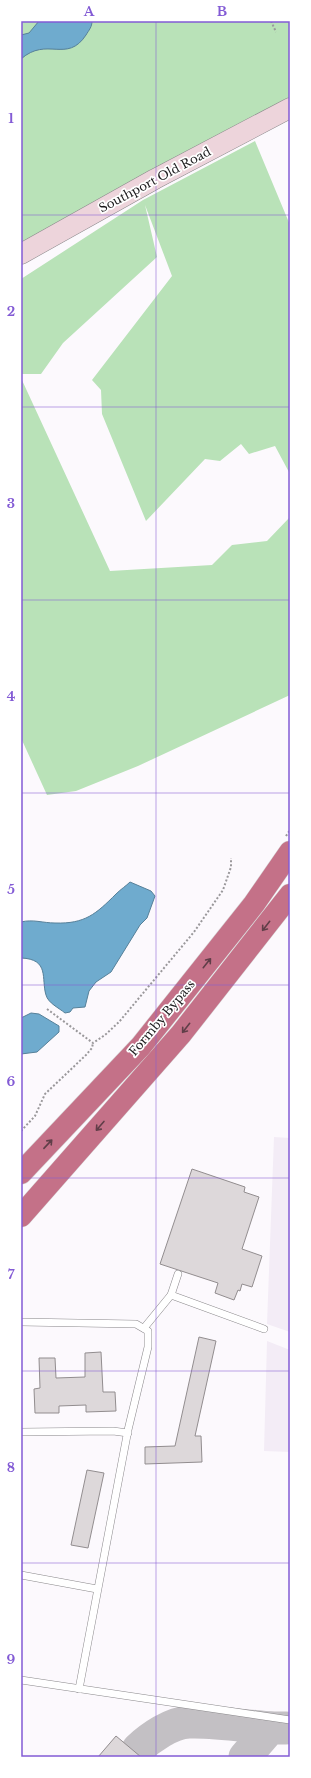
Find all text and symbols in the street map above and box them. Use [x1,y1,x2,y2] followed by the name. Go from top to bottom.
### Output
[83,3,95,20] text: A
[217,3,227,20] text: B
[8,110,14,127] text: 1
[96,144,213,215] street label: Southport Old Road
[7,303,15,320] text: 2
[7,495,15,512] text: 3
[7,688,16,705] text: 4
[7,881,15,898] text: 5
[262,920,270,931] one-way arrow
[203,957,212,968] one-way arrow
[125,977,198,1059] street label: Formby Bypass
[181,1023,190,1034] one-way arrow
[7,1073,16,1090] text: 6
[95,1121,105,1131] one-way arrow
[43,1139,52,1149] one-way arrow
[8,1266,15,1283] text: 7
[7,1459,15,1476] text: 8
[7,1651,16,1668] text: 9

